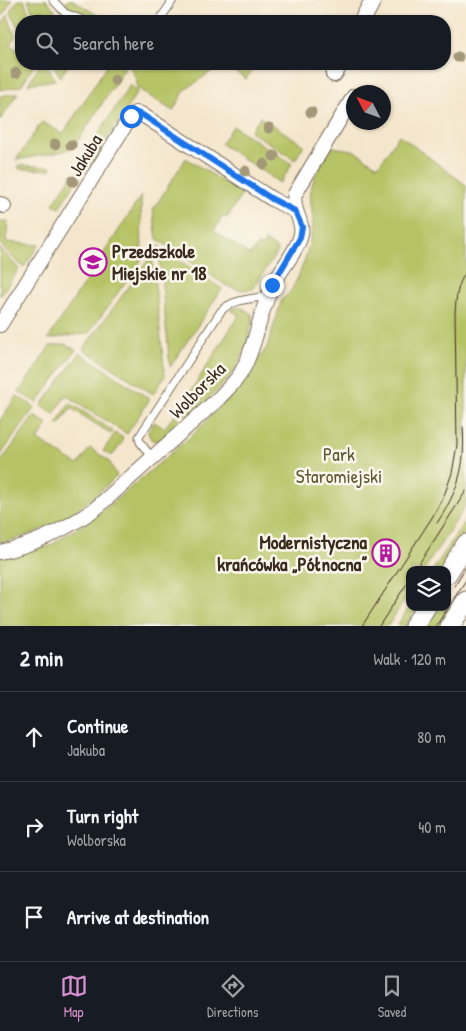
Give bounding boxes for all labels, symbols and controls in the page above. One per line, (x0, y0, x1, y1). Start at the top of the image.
search box (15, 15, 451, 70)
icon: search (33, 29, 61, 57)
text: Search here (73, 30, 154, 56)
north arrow (346, 85, 391, 130)
route start (120, 105, 143, 128)
street label: Jakuba (62, 128, 108, 181)
place label: Przedszkole Miejskie nr 18 (112, 238, 206, 286)
school or university icon: Przedszkole Miejskie nr 18 (78, 247, 108, 277)
route end (261, 274, 284, 297)
street label: Wolborska (163, 356, 231, 424)
park label: Park Staromiejski (296, 441, 382, 489)
place label: Modernistyczna krańcówka „Północna” (217, 529, 368, 577)
building icon: Modernistyczna krańcówka „Północna” (371, 538, 401, 568)
map controls (406, 566, 451, 611)
button: layers (406, 566, 451, 611)
text: 2 min (20, 644, 63, 673)
text: Walk · 120 m (373, 648, 446, 670)
text: Continue (67, 713, 128, 739)
icon: ahead (20, 723, 48, 751)
text: 80 m (417, 726, 446, 748)
text: Jakuba (67, 739, 105, 761)
text: Turn right (67, 803, 138, 829)
icon: right (20, 813, 48, 841)
text: 40 m (418, 816, 446, 838)
text: Wolborska (67, 829, 126, 851)
icon: arrive (20, 903, 48, 931)
text: Arrive at destination (67, 904, 209, 930)
tab: Map (60, 972, 88, 1021)
tab: Directions (207, 972, 258, 1021)
tab: Saved (378, 972, 406, 1021)

